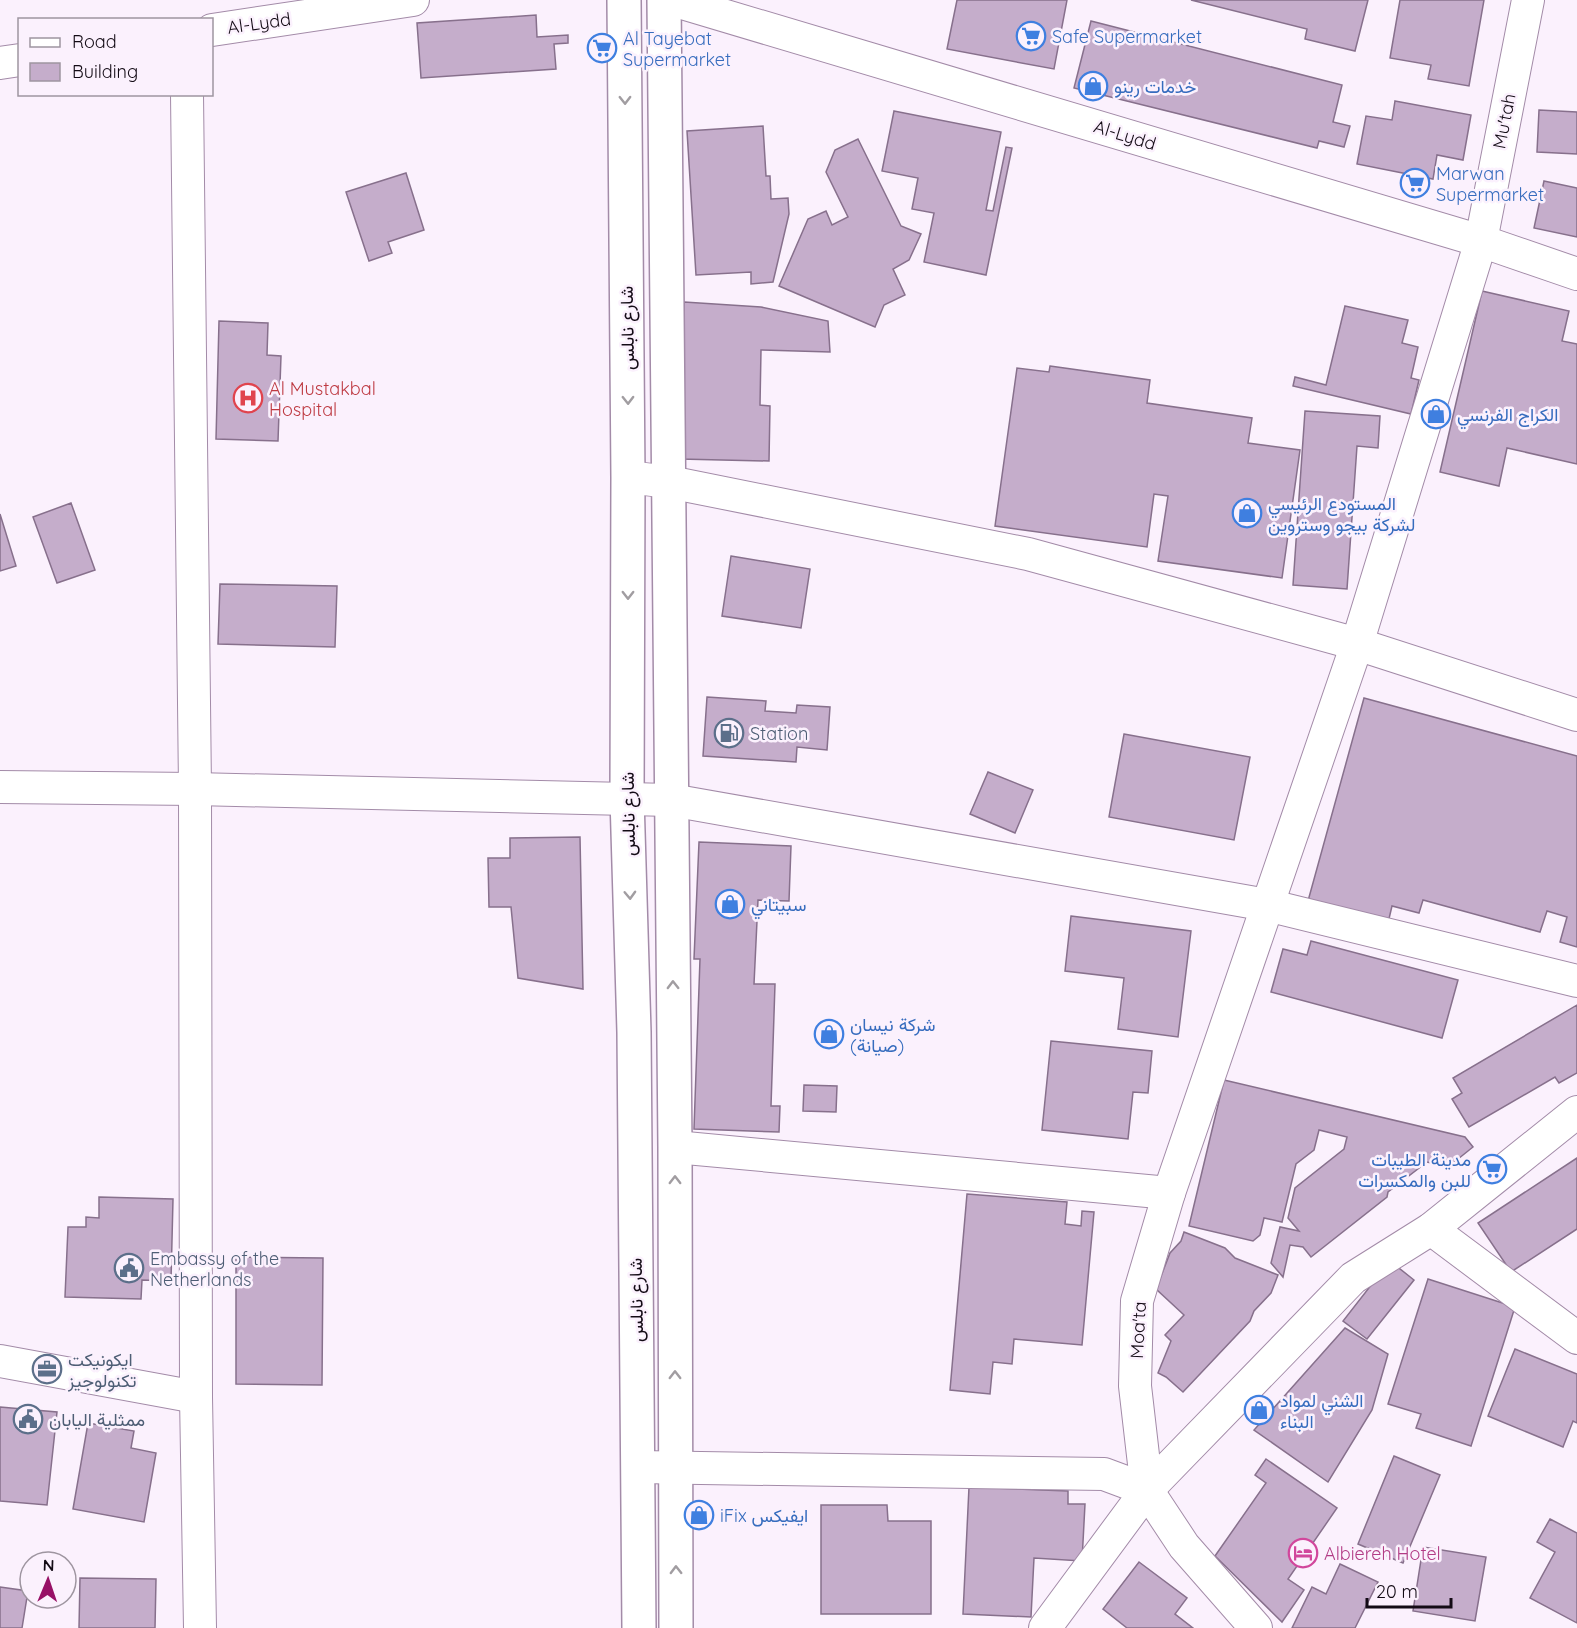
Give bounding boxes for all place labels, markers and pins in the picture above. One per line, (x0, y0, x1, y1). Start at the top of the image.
supermarket icon: Safe Supermarket (1015, 20, 1047, 52)
place label: Safe Supermarket (1052, 25, 1202, 48)
place label: Al Tayebat Supermarket (623, 27, 731, 71)
supermarket icon: Al Tayebat Supermarket (586, 32, 618, 64)
shop icon: خدمات رينو (1077, 70, 1109, 102)
place label: خدمات رينو (1114, 75, 1196, 98)
place label: Marwan Supermarket (1436, 162, 1544, 206)
supermarket icon: Marwan Supermarket (1399, 167, 1431, 199)
place label: Al Mustakbal Hospital (269, 377, 376, 421)
hospital icon: Al Mustakbal Hospital (232, 382, 264, 414)
shop icon: الكراج الفرنسي (1420, 398, 1452, 430)
place label: الكراج الفرنسي (1457, 403, 1558, 430)
place label: المستودع الرئيسي لشركة بيجو وستروين (1268, 492, 1415, 536)
shop icon: المستودع الرئيسي لشركة بيجو وستروين (1231, 497, 1263, 529)
fuel station icon: Station (713, 717, 745, 749)
place label: Station (750, 722, 808, 745)
shop icon: سبيتاني (714, 888, 746, 920)
place label: سبيتاني (751, 893, 806, 920)
place label: شركة نيسان (صيانة) (850, 1013, 935, 1057)
shop icon: شركة نيسان (صيانة) (813, 1018, 845, 1050)
place label: مدينة الطيبات للبن والمكسرات (1358, 1148, 1471, 1192)
supermarket icon: مدينة الطيبات للبن والمكسرات (1476, 1153, 1508, 1185)
place label: Embassy of the Netherlands (150, 1247, 279, 1291)
public building icon: Embassy of the Netherlands (113, 1252, 145, 1284)
place label: ايكونيكت تكنولوجيز (67, 1348, 137, 1392)
office icon: ايكونيكت تكنولوجيز (31, 1353, 63, 1385)
place label: الشني لمواد البناء (1280, 1389, 1364, 1433)
shop icon: الشني لمواد البناء (1243, 1394, 1275, 1426)
public building icon: ممثلية اليابان (12, 1403, 44, 1435)
place label: ممثلية اليابان (49, 1408, 145, 1431)
shop icon: iFix ايفيكس (683, 1499, 715, 1531)
place label: iFix ايفيكس (720, 1504, 808, 1527)
hotel icon: Albiereh Hotel (1287, 1537, 1319, 1569)
place label: Albiereh Hotel (1324, 1542, 1441, 1565)

